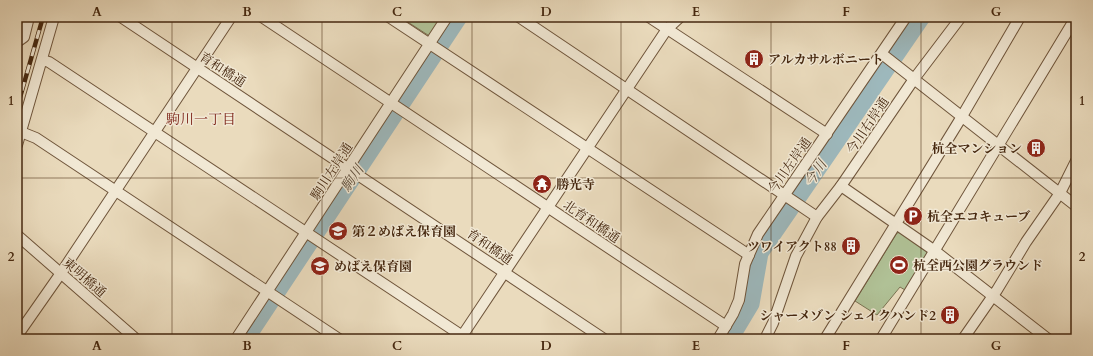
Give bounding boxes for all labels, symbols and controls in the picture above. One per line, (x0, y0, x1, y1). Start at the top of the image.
text: A (92, 3, 102, 21)
text: B (242, 3, 252, 21)
text: C (392, 3, 402, 21)
text: D (540, 3, 552, 21)
text: E (692, 3, 700, 21)
text: F (842, 3, 850, 21)
text: G (991, 3, 1002, 21)
street label: 育和橋通 (196, 48, 249, 92)
building icon: アルカサルボニート (743, 48, 765, 70)
place label: アルカサルボニート (768, 51, 884, 69)
text: 1 (8, 92, 14, 110)
text: 1 (1079, 92, 1085, 110)
street label: 今川右岸通 (842, 94, 893, 158)
district label: 駒川一丁目 (166, 110, 236, 129)
street label: 今川左岸通 (764, 134, 816, 197)
building icon: 杭全マンション (1025, 137, 1047, 159)
street label: 駒川左岸通 (307, 139, 355, 203)
place label: 杭全マンション (932, 140, 1022, 158)
water label: 今川 (800, 155, 832, 190)
water label: 駒川 (337, 162, 367, 194)
temple icon: 勝光寺 (531, 173, 553, 195)
place label: 勝光寺 (556, 176, 595, 194)
street label: 北育和橋通 (559, 196, 623, 247)
parking icon: 杭全エコキューブ (902, 205, 924, 227)
place label: 杭全エコキューブ (927, 208, 1030, 226)
school or university icon: 第２めばえ保育園 (327, 220, 349, 242)
place label: 第２めばえ保育園 (352, 223, 456, 241)
street label: 育和橋通 (463, 225, 516, 269)
building icon: ツワイアクト88 (840, 235, 862, 257)
place label: ツワイアクト88 (747, 238, 837, 256)
text: 2 (8, 248, 15, 266)
text: 2 (1079, 248, 1086, 266)
street label: 東明橋通 (59, 254, 110, 302)
sports icon: 杭全西公園グラウンド (888, 254, 910, 276)
school or university icon: めばえ保育園 (309, 255, 331, 277)
place label: 杭全西公園グラウンド (913, 257, 1043, 275)
place label: めばえ保育園 (334, 258, 412, 276)
building icon: シャーメゾン シェイクハンド2 (939, 304, 961, 326)
place label: シャーメゾン シェイクハンド2 (759, 307, 936, 325)
text: A (92, 337, 102, 355)
text: B (242, 337, 252, 355)
text: C (392, 337, 402, 355)
text: D (540, 337, 552, 355)
text: E (692, 337, 700, 355)
text: F (842, 337, 850, 355)
text: G (991, 337, 1002, 355)

